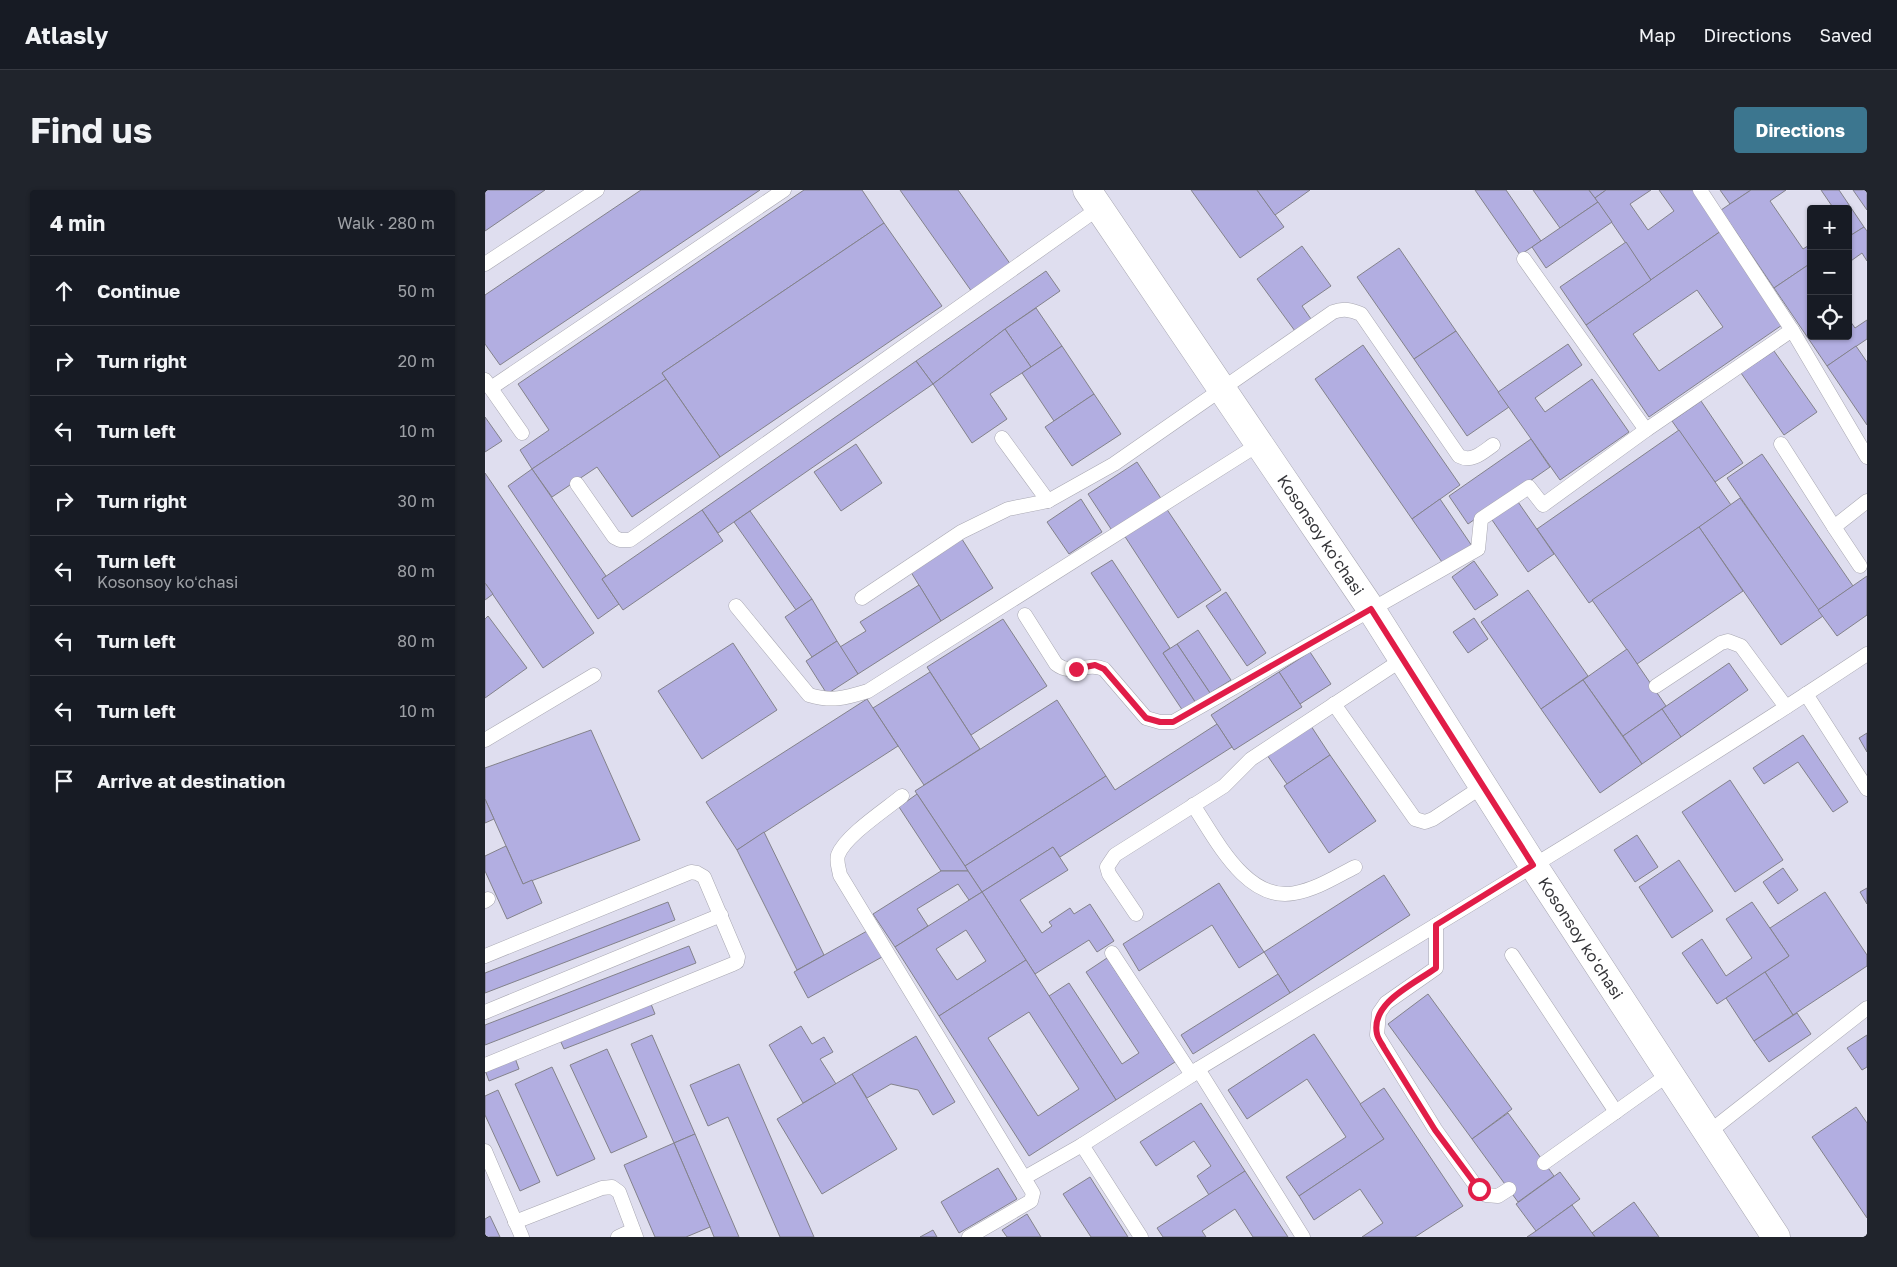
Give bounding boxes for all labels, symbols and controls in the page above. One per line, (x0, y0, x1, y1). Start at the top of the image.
text: Atlasly (25, 20, 108, 49)
text: Map (1639, 24, 1675, 46)
text: Directions (1703, 24, 1791, 46)
text: Saved (1819, 24, 1872, 46)
button: Directions (1734, 107, 1867, 153)
text: Find us (30, 109, 152, 151)
map controls (1807, 205, 1852, 340)
button: + (1807, 205, 1852, 250)
text: 4 min (50, 210, 105, 236)
text: Walk · 280 m (337, 213, 435, 233)
button: − (1807, 250, 1852, 295)
icon: ahead (50, 277, 78, 305)
text: Continue (97, 279, 180, 302)
text: 50 m (398, 281, 435, 301)
button: locate (1807, 295, 1852, 340)
icon: right (50, 347, 78, 375)
text: Turn right (97, 349, 187, 372)
text: 20 m (398, 351, 435, 371)
icon: left (50, 417, 78, 445)
text: Turn left (97, 419, 176, 442)
text: 10 m (399, 421, 435, 441)
street label: Kosonsoy koʻchasi (1273, 471, 1369, 599)
icon: right (50, 487, 78, 515)
text: Turn right (97, 489, 187, 512)
text: 30 m (398, 491, 435, 511)
text: Turn left (97, 549, 176, 572)
icon: left (50, 557, 78, 585)
text: 80 m (397, 561, 435, 581)
text: Kosonsoy koʻchasi (97, 572, 238, 592)
icon: left (50, 627, 78, 655)
text: Turn left (97, 629, 176, 652)
text: 80 m (397, 631, 435, 651)
route end (1065, 658, 1088, 681)
icon: left (50, 697, 78, 725)
text: Turn left (97, 699, 176, 722)
text: 10 m (399, 701, 435, 721)
icon: arrive (50, 767, 78, 795)
text: Arrive at destination (97, 769, 285, 792)
street label: Kosonsoy koʻchasi (1534, 873, 1628, 1003)
route start (1468, 1178, 1491, 1201)

